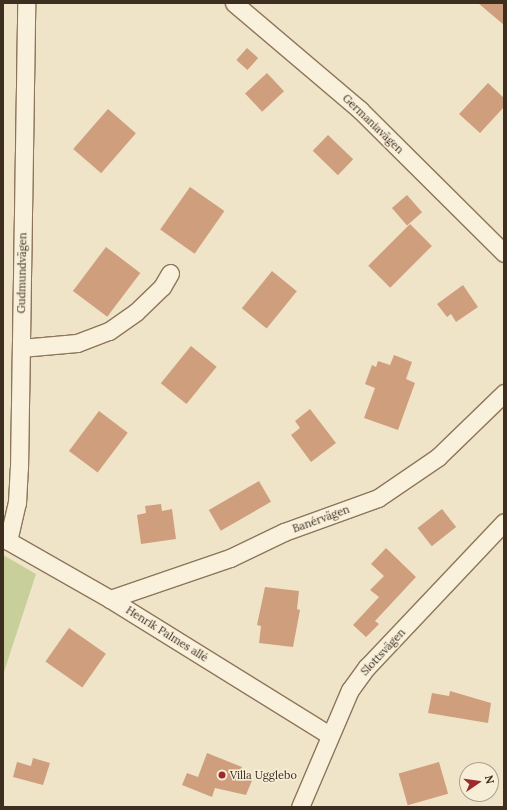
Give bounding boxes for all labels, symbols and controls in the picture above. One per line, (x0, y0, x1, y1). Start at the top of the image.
street label: Germaniavägen (340, 92, 406, 156)
street label: Gudmundvägen (15, 232, 29, 314)
street label: Banérvägen (291, 503, 351, 535)
street label: Henrik Palmes allé (124, 603, 210, 665)
street label: Slottsvägen (358, 626, 408, 678)
north arrow (459, 762, 499, 802)
place label: Villa Ugglebo (230, 768, 297, 782)
marker: Villa Ugglebo (217, 770, 227, 780)
text: N (482, 774, 497, 785)

